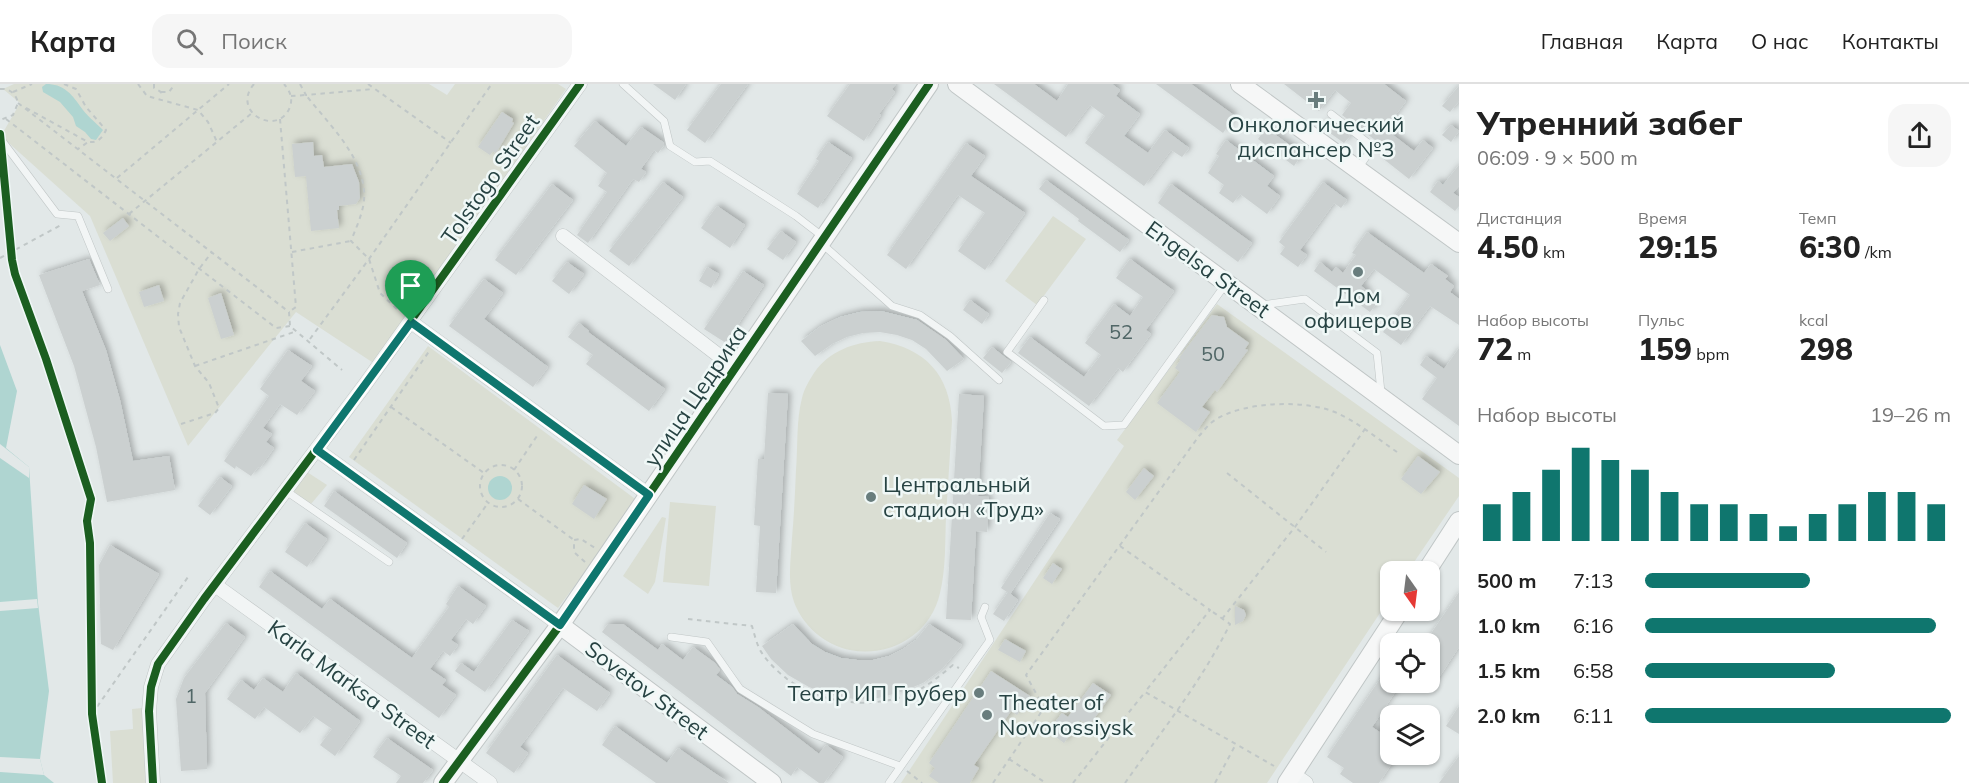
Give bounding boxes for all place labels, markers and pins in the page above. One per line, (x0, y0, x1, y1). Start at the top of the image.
marker: Онкологический диспансер №3 (1307, 91, 1325, 109)
place label: Онкологический диспансер №3 (1228, 110, 1404, 163)
pin (385, 260, 436, 322)
marker: Дом офицеров (1351, 265, 1365, 279)
place label: Дом офицеров (1304, 281, 1412, 334)
place label: Центральный стадион «Труд» (883, 470, 1044, 523)
marker: Центральный стадион «Труд» (864, 490, 878, 504)
place label: Театр ИП Грубер (788, 679, 967, 707)
marker: Театр ИП Грубер (972, 686, 986, 700)
place label: Theater of Novorossiysk (999, 688, 1134, 741)
marker: Theater of Novorossiysk (980, 708, 994, 722)

